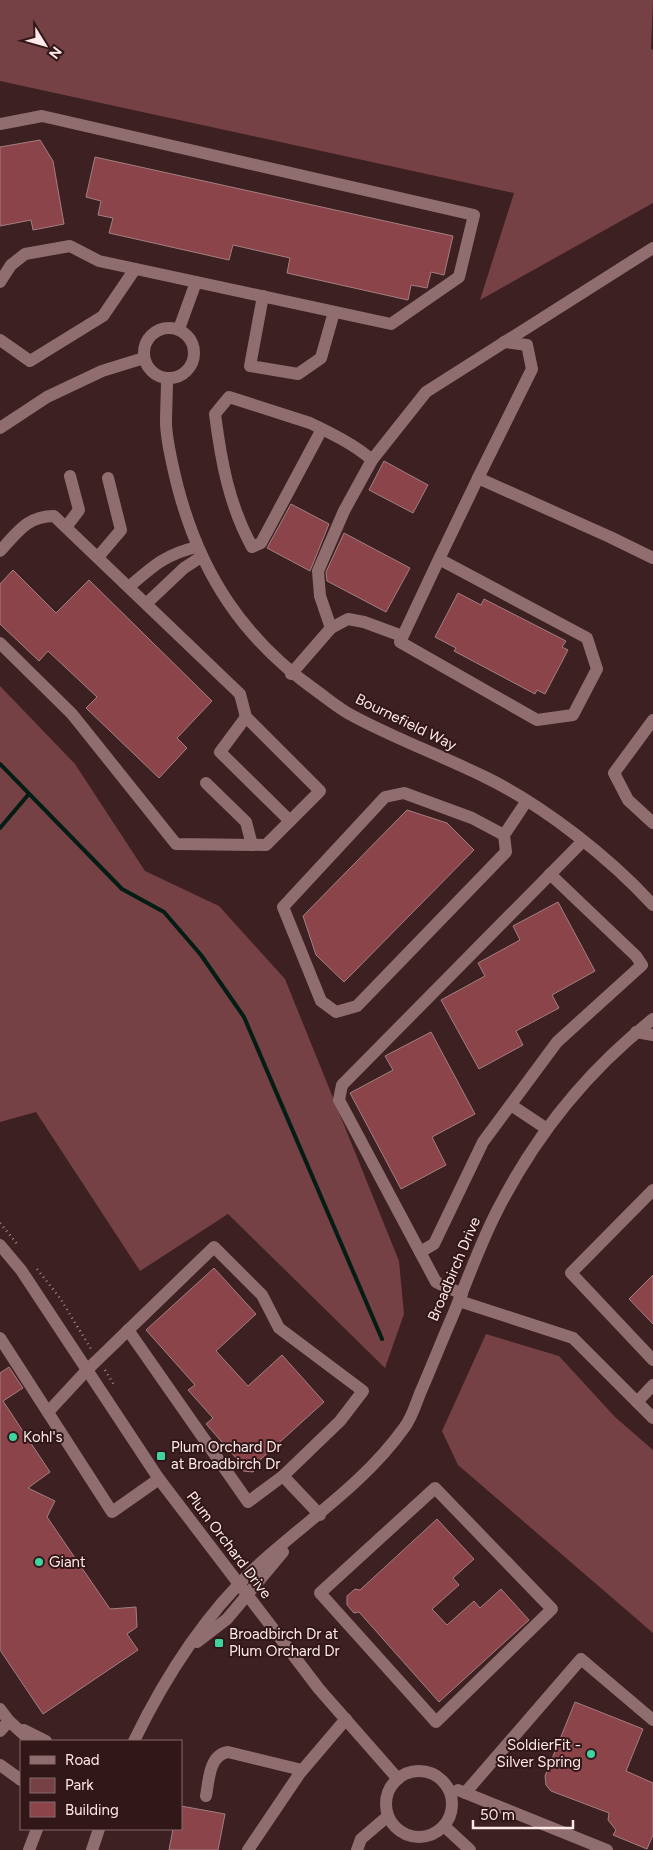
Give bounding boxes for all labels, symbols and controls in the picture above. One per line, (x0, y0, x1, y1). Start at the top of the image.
north arrow (20, 20, 70, 70)
text: N (45, 43, 65, 62)
street label: Bournefield Way (353, 690, 460, 754)
street label: Broadbirch Drive (424, 1214, 484, 1324)
place label: Kohl's (23, 1428, 62, 1446)
marker: Kohl's (7, 1431, 19, 1443)
place label: Plum Orchard Dr at Broadbirch Dr (171, 1438, 282, 1473)
marker: Plum Orchard Dr at Broadbirch Dr (155, 1450, 167, 1462)
street label: Plum Orchard Drive (183, 1488, 275, 1602)
place label: Giant (49, 1553, 86, 1571)
marker: Giant (33, 1556, 45, 1568)
place label: Broadbirch Dr at Plum Orchard Dr (229, 1625, 340, 1660)
marker: Broadbirch Dr at Plum Orchard Dr (213, 1637, 225, 1649)
place label: SoldierFit - Silver Spring (497, 1736, 581, 1771)
legend (20, 1740, 182, 1830)
marker: SoldierFit - Silver Spring (585, 1748, 597, 1760)
text: Road (65, 1751, 100, 1769)
text: Park (65, 1776, 94, 1794)
scale bar (473, 1798, 573, 1830)
text: Building (65, 1801, 119, 1819)
text: 50 m (480, 1806, 515, 1824)

